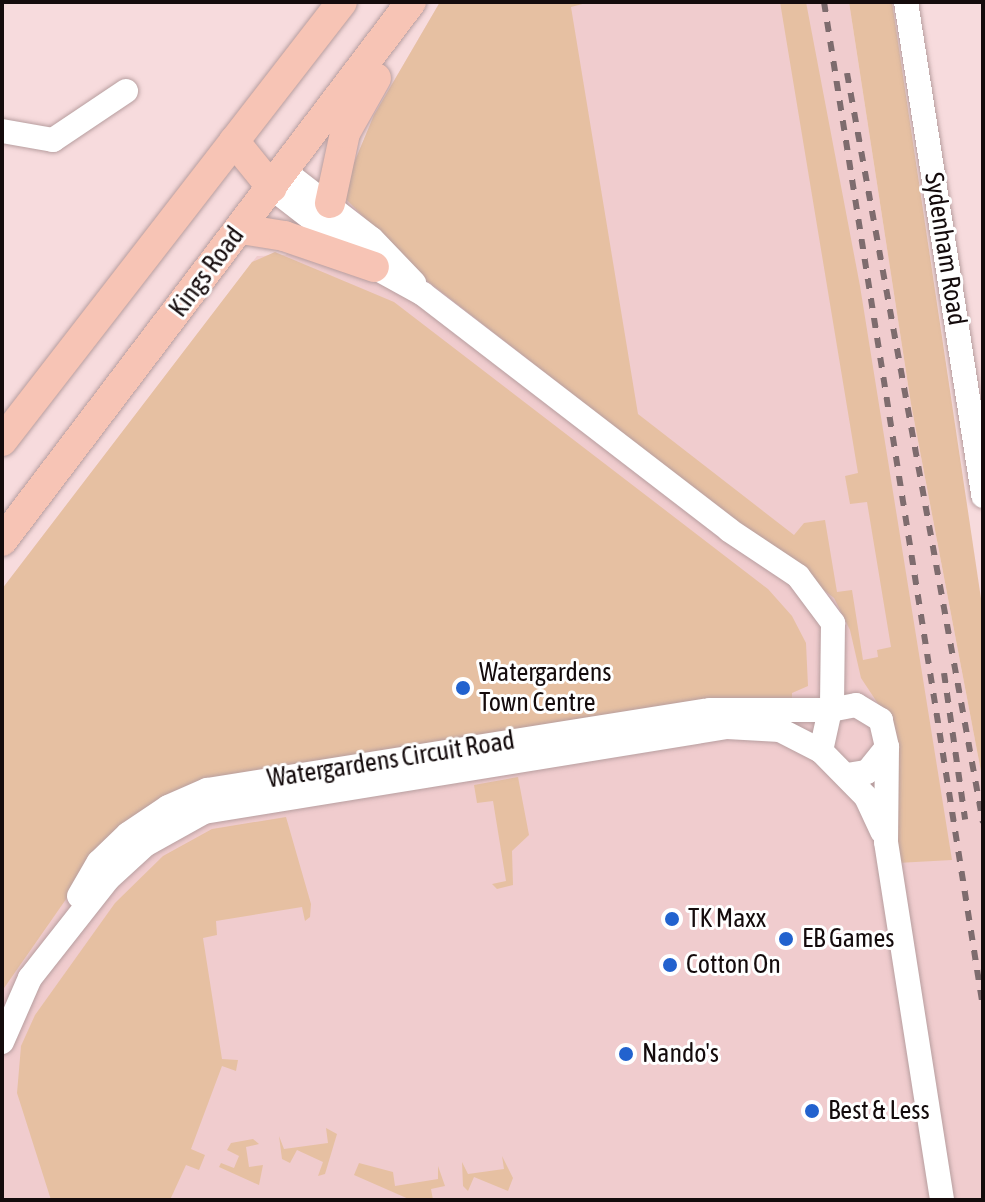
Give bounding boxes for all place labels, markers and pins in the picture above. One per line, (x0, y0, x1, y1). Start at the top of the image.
place label: Watergardens Town Centre (479, 657, 611, 718)
marker: Watergardens Town Centre (454, 679, 472, 697)
place label: TK Maxx (688, 903, 766, 935)
marker: TK Maxx (663, 910, 681, 928)
place label: EB Games (802, 923, 895, 955)
marker: EB Games (777, 930, 795, 948)
place label: Cotton On (686, 949, 781, 981)
marker: Cotton On (661, 956, 679, 974)
place label: Nando's (642, 1038, 719, 1070)
marker: Nando's (617, 1045, 635, 1063)
place label: Best & Less (828, 1095, 930, 1127)
marker: Best & Less (803, 1102, 821, 1120)

